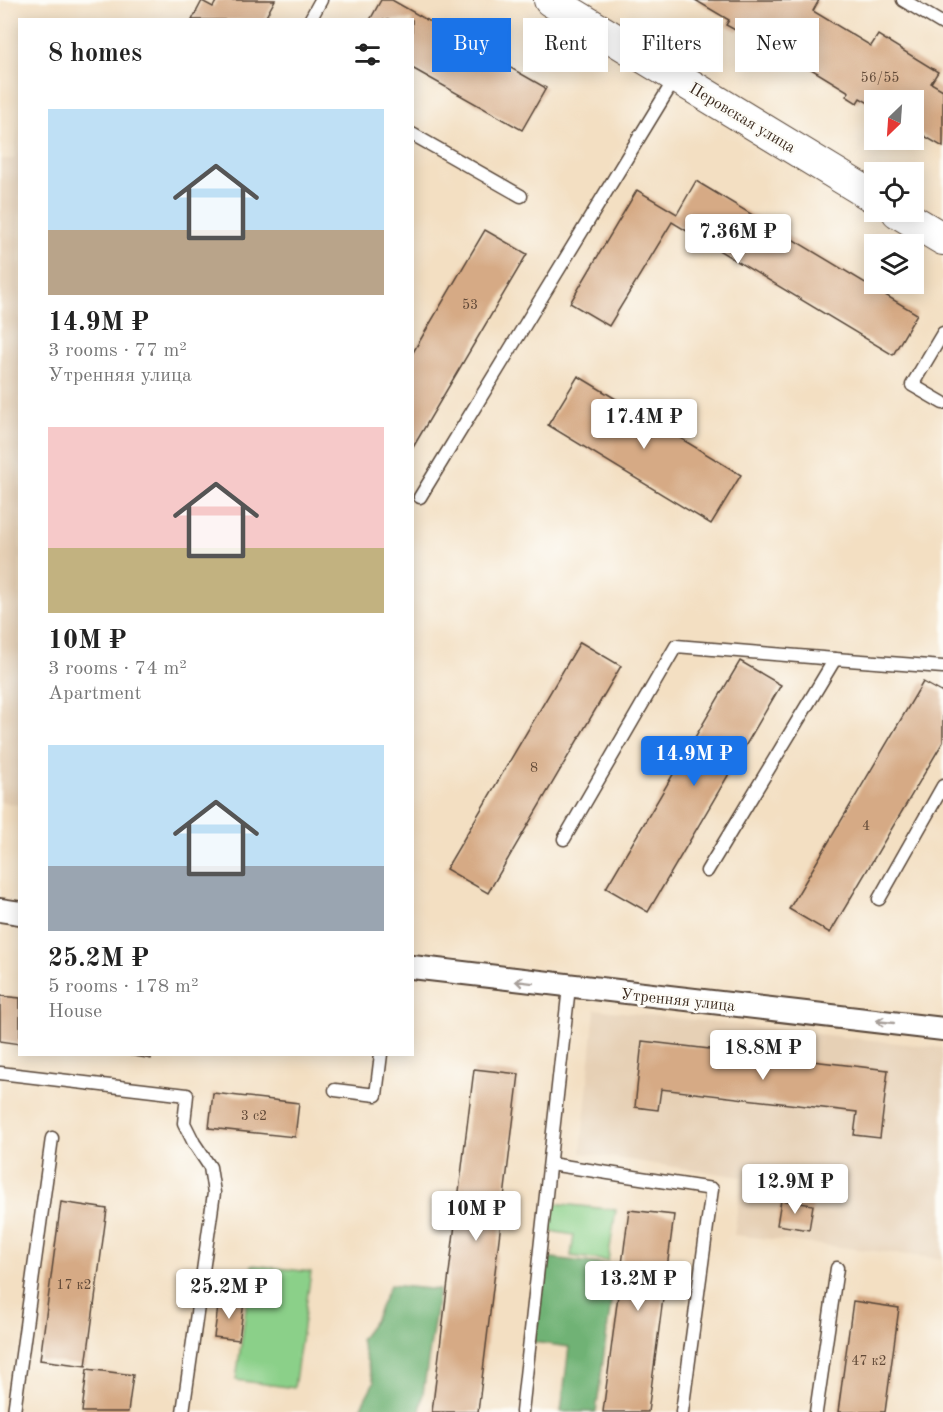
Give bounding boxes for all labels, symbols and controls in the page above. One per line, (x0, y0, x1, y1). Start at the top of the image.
chip: Buy (432, 18, 511, 72)
chip: Rent (523, 18, 608, 72)
chip: Filters (620, 18, 723, 72)
chip: New (735, 18, 819, 72)
icon: filters (351, 38, 384, 71)
text: 8 homes (48, 41, 142, 67)
house number: 56/55 (861, 71, 899, 85)
street label: Перовская улица (686, 81, 798, 157)
north arrow (864, 90, 924, 150)
map controls (864, 90, 924, 294)
icon: home (162, 148, 270, 256)
button: locate (864, 162, 924, 222)
pin: 7.36M ₽ (683, 214, 793, 265)
text: 7.36M ₽ (699, 223, 777, 243)
button: layers (864, 234, 924, 294)
house number: 53 (462, 298, 478, 312)
text: 14.9M ₽ (48, 310, 149, 336)
text: 3 rooms · 77 m² (48, 341, 187, 361)
text: Утренняя улица (48, 366, 192, 386)
pin: 17.4M ₽ (589, 399, 699, 450)
text: 17.4M ₽ (605, 408, 683, 428)
icon: home (162, 466, 270, 574)
text: 10M ₽ (48, 628, 127, 654)
text: 3 rooms · 74 m² (48, 659, 187, 679)
text: Apartment (48, 684, 142, 704)
pin: 14.9M ₽ (639, 736, 749, 787)
text: 14.9M ₽ (655, 745, 733, 765)
house number: 8 (530, 761, 538, 775)
icon: home (162, 784, 270, 892)
house number: 4 (862, 819, 870, 833)
text: 25.2M ₽ (48, 946, 149, 972)
one-way arrow (515, 976, 535, 987)
text: 5 rooms · 178 m² (48, 977, 198, 997)
street label: Утренняя улица (620, 987, 736, 1015)
text: House (48, 1002, 102, 1022)
one-way arrow (875, 1017, 895, 1028)
pin: 18.8M ₽ (708, 1030, 818, 1081)
text: 18.8M ₽ (724, 1039, 802, 1059)
house number: 3 с2 (241, 1109, 267, 1123)
pin: 12.9M ₽ (740, 1164, 850, 1215)
text: 12.9M ₽ (756, 1173, 834, 1193)
pin: 10M ₽ (434, 1191, 518, 1242)
text: 10M ₽ (446, 1200, 506, 1220)
pin: 13.2M ₽ (583, 1261, 693, 1312)
pin: 25.2M ₽ (174, 1269, 284, 1320)
text: 13.2M ₽ (599, 1270, 677, 1290)
house number: 17 к2 (56, 1278, 92, 1292)
text: 25.2M ₽ (190, 1278, 268, 1298)
house number: 47 к2 (851, 1354, 887, 1368)

